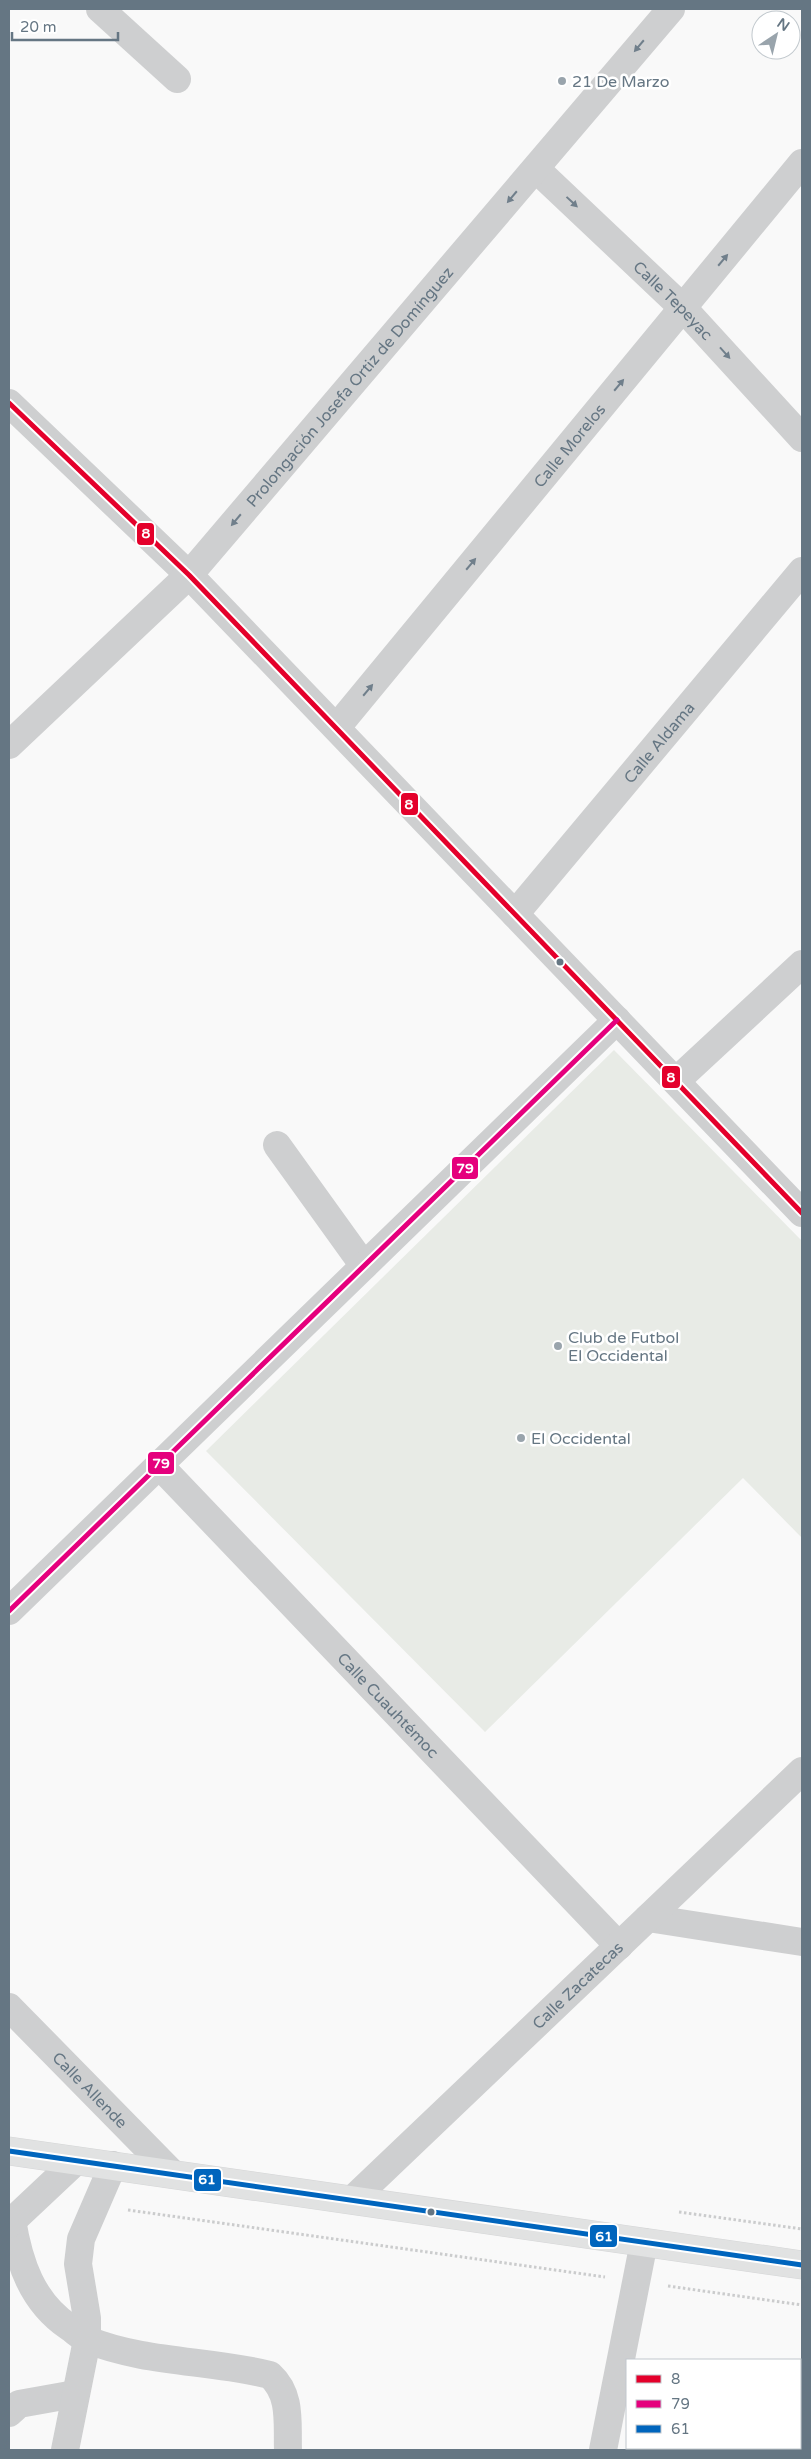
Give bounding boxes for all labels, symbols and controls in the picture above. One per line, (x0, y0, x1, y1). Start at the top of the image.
scale bar (12, 10, 119, 42)
north arrow (751, 10, 801, 60)
text: N (774, 15, 793, 35)
text: 20 m (20, 18, 57, 36)
one-way arrow (634, 39, 645, 52)
place label: 21 De Marzo (572, 72, 669, 92)
marker: 21 De Marzo (556, 75, 568, 87)
one-way arrow (507, 191, 518, 203)
one-way arrow (565, 196, 577, 208)
one-way arrow (717, 253, 728, 266)
street label: Calle Tepeyac (629, 257, 717, 345)
street label: Prolongación Josefa Ortiz de Domínguez (242, 263, 458, 512)
one-way arrow (719, 347, 731, 359)
one-way arrow (614, 379, 625, 392)
street label: Calle Morelos (530, 400, 610, 492)
one-way arrow (230, 514, 242, 526)
line badge: 8 (136, 522, 155, 546)
text: 8 (142, 525, 151, 542)
one-way arrow (466, 558, 477, 571)
one-way arrow (362, 683, 373, 696)
street label: Calle Aldama (620, 698, 699, 788)
line badge: 8 (400, 792, 419, 816)
text: 8 (405, 796, 414, 813)
unlabelled marker (555, 957, 565, 967)
line badge: 8 (661, 1065, 681, 1089)
text: 8 (667, 1069, 676, 1086)
line badge: 79 (451, 1156, 479, 1180)
text: 79 (456, 1160, 474, 1177)
place label: Club de Futbol El Occidental (568, 1328, 679, 1366)
marker: Club de Futbol El Occidental (552, 1340, 564, 1352)
place label: El Occidental (531, 1429, 631, 1449)
marker: El Occidental (515, 1432, 527, 1444)
line badge: 79 (147, 1451, 175, 1475)
text: 79 (152, 1455, 170, 1472)
street label: Calle Cuauhtémoc (333, 1649, 443, 1763)
street label: Calle Zacatecas (528, 1938, 628, 2034)
street label: Calle Allende (48, 2048, 131, 2133)
line badge: 61 (193, 2168, 222, 2192)
text: 61 (198, 2171, 216, 2188)
unlabelled marker (426, 2207, 436, 2217)
line badge: 61 (589, 2224, 618, 2248)
text: 61 (595, 2228, 613, 2245)
legend (626, 2359, 801, 2449)
text: 8 (671, 2370, 680, 2388)
text: 79 (671, 2395, 690, 2413)
text: 61 (671, 2420, 690, 2438)

